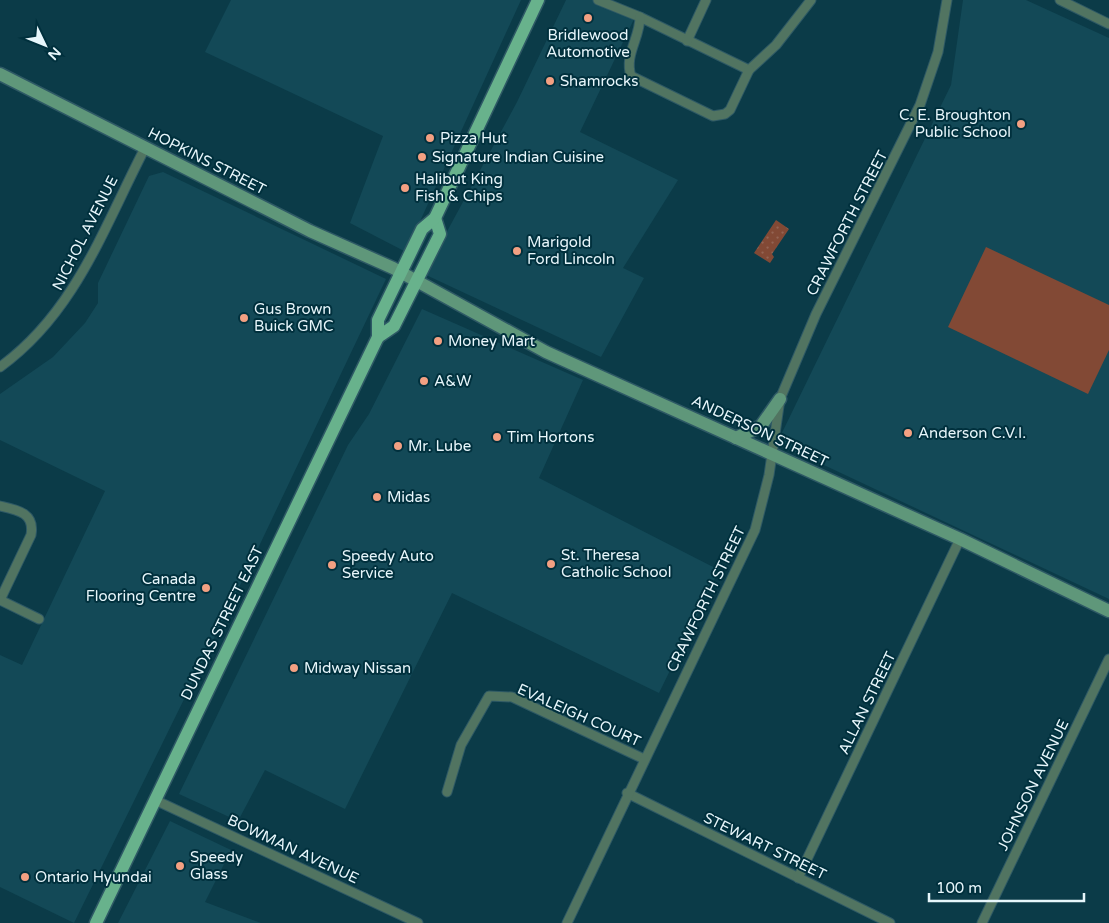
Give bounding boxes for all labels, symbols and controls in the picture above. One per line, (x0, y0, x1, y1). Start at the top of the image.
marker: Bridlewood Automotive (582, 12, 594, 24)
north arrow (20, 20, 70, 70)
place label: Bridlewood Automotive (546, 26, 630, 61)
text: N (44, 44, 64, 63)
place label: Shamrocks (560, 72, 638, 90)
marker: Shamrocks (544, 75, 556, 87)
place label: C. E. Broughton Public School (899, 106, 1011, 141)
marker: C. E. Broughton Public School (1015, 118, 1027, 130)
street label: HOPKINS STREET (145, 123, 269, 199)
place label: Pizza Hut (440, 129, 507, 147)
marker: Pizza Hut (424, 132, 436, 144)
place label: Signature Indian Cuisine (432, 148, 604, 166)
street label: CRAWFORTH STREET (803, 148, 891, 298)
marker: Signature Indian Cuisine (416, 151, 428, 163)
place label: Halibut King Fish & Chips (415, 170, 503, 205)
street label: NICHOL AVENUE (48, 173, 122, 293)
marker: Halibut King Fish & Chips (399, 182, 411, 194)
place label: Marigold Ford Lincoln (527, 233, 615, 268)
marker: Marigold Ford Lincoln (511, 245, 523, 257)
place label: Gus Brown Buick GMC (254, 300, 334, 335)
marker: Gus Brown Buick GMC (238, 312, 250, 324)
place label: Money Mart (448, 332, 536, 350)
marker: Money Mart (432, 335, 444, 347)
place label: A&W (434, 372, 471, 390)
marker: A&W (418, 375, 430, 387)
street label: ANDERSON STREET (689, 391, 831, 471)
place label: Anderson C.V.I. (918, 424, 1026, 442)
marker: Anderson C.V.I. (902, 427, 914, 439)
place label: Tim Hortons (507, 428, 594, 446)
marker: Tim Hortons (491, 431, 503, 443)
place label: Mr. Lube (408, 437, 471, 455)
marker: Mr. Lube (392, 440, 404, 452)
place label: Midas (387, 488, 430, 506)
marker: Midas (371, 491, 383, 503)
street label: CRAWFORTH STREET (663, 523, 749, 675)
street label: DUNDAS STREET EAST (177, 543, 267, 703)
place label: St. Theresa Catholic School (561, 546, 671, 581)
place label: Speedy Auto Service (342, 547, 434, 582)
marker: St. Theresa Catholic School (545, 558, 557, 570)
marker: Speedy Auto Service (326, 559, 338, 571)
place label: Canada Flooring Centre (86, 570, 196, 605)
marker: Canada Flooring Centre (200, 582, 212, 594)
street label: ALLAN STREET (834, 649, 900, 757)
place label: Midway Nissan (304, 659, 411, 677)
marker: Midway Nissan (288, 662, 300, 674)
street label: EVALEIGH COURT (515, 680, 643, 750)
street label: JOHNSON AVENUE (993, 717, 1073, 853)
street label: STEWART STREET (701, 808, 829, 884)
street label: BOWMAN AVENUE (224, 811, 362, 887)
place label: Speedy Glass (190, 848, 243, 883)
marker: Speedy Glass (174, 860, 186, 872)
place label: Ontario Hyundai (35, 868, 152, 886)
scale bar (929, 870, 1084, 902)
marker: Ontario Hyundai (19, 871, 31, 883)
text: 100 m (936, 879, 982, 897)

